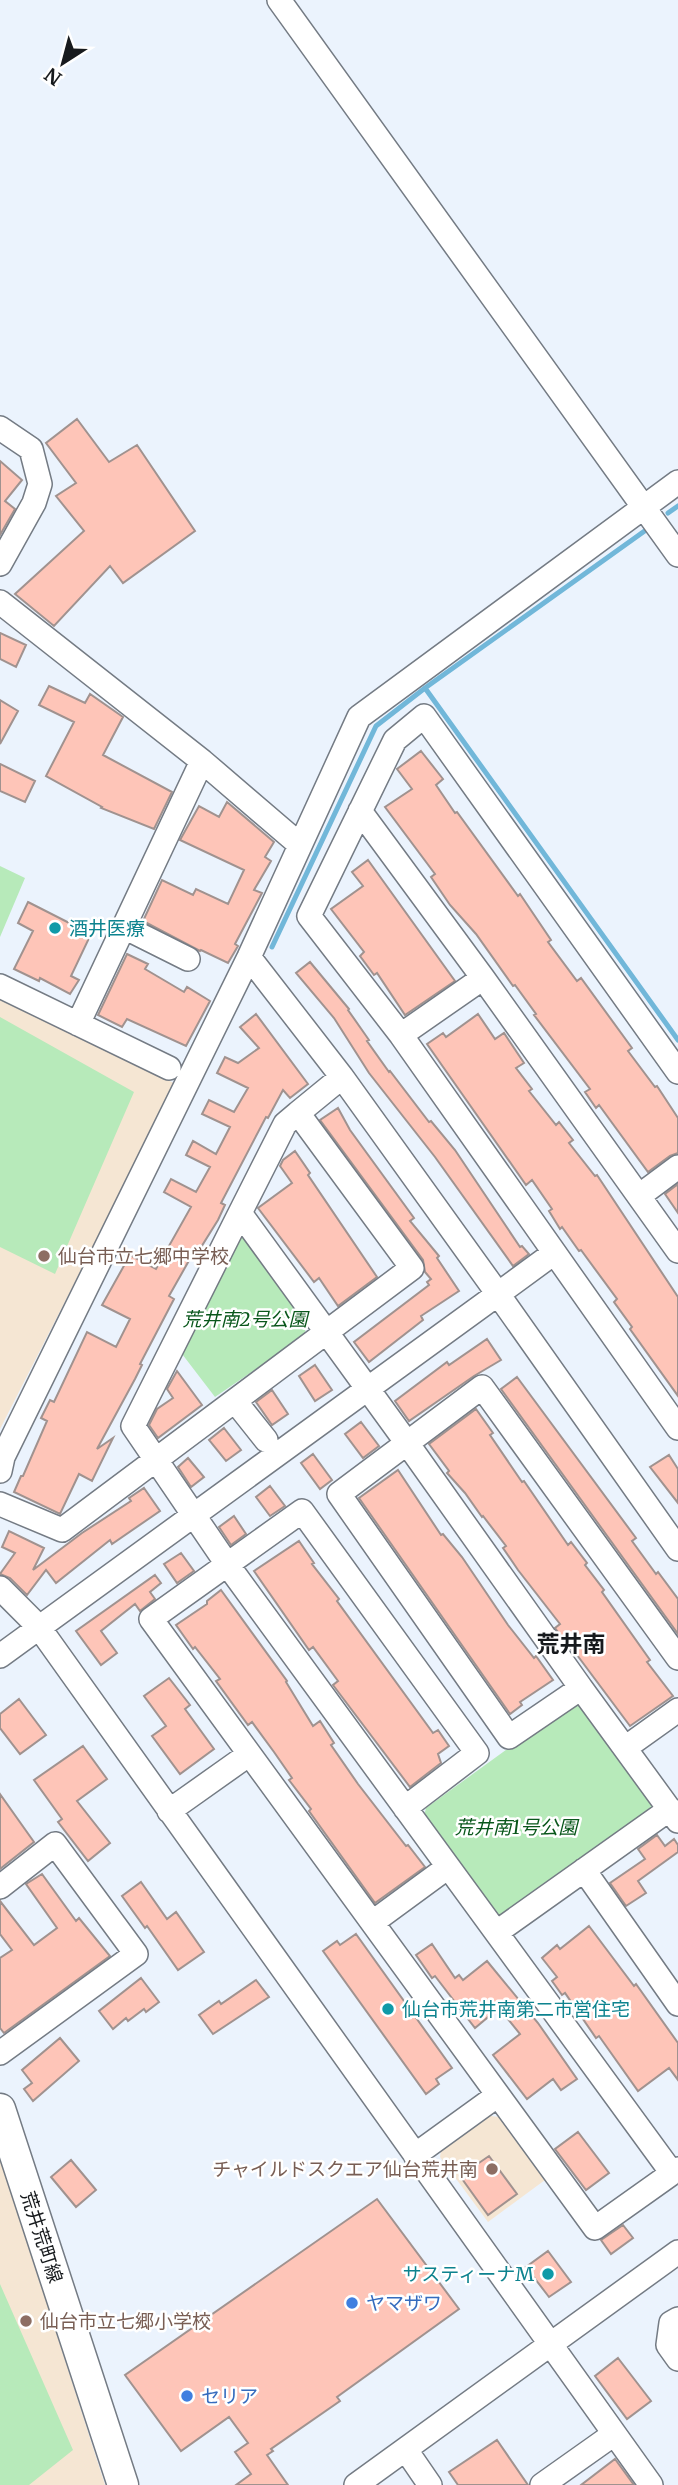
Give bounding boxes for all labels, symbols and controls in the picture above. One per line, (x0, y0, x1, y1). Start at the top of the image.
north arrow (28, 28, 98, 98)
text: N (40, 63, 66, 91)
place label: 酒井医療 (69, 916, 145, 940)
marker: 酒井医療 (47, 920, 63, 936)
place label: 仙台市立七郷中学校 (58, 1244, 229, 1268)
marker: 仙台市立七郷中学校 (36, 1248, 52, 1264)
park label: 荒井南2号公園 (183, 1307, 310, 1331)
district label: 荒井南 (537, 1629, 606, 1658)
park label: 荒井南1号公園 (455, 1815, 580, 1839)
place label: 仙台市荒井南第二市営住宅 (402, 1997, 630, 2021)
marker: 仙台市荒井南第二市営住宅 (380, 2001, 396, 2017)
place label: チャイルドスクエア仙台荒井南 (212, 2157, 478, 2181)
marker: チャイルドスクエア仙台荒井南 (484, 2161, 500, 2177)
street label: 荒井荒町線 (16, 2188, 68, 2286)
place label: サスティーナM (403, 2262, 534, 2286)
marker: サスティーナM (540, 2266, 556, 2282)
place label: ヤマザワ (366, 2291, 442, 2315)
marker: ヤマザワ (344, 2295, 360, 2311)
place label: 仙台市立七郷小学校 (40, 2309, 211, 2333)
marker: 仙台市立七郷小学校 (18, 2313, 34, 2329)
place label: セリア (201, 2384, 258, 2408)
marker: セリア (179, 2388, 195, 2404)

